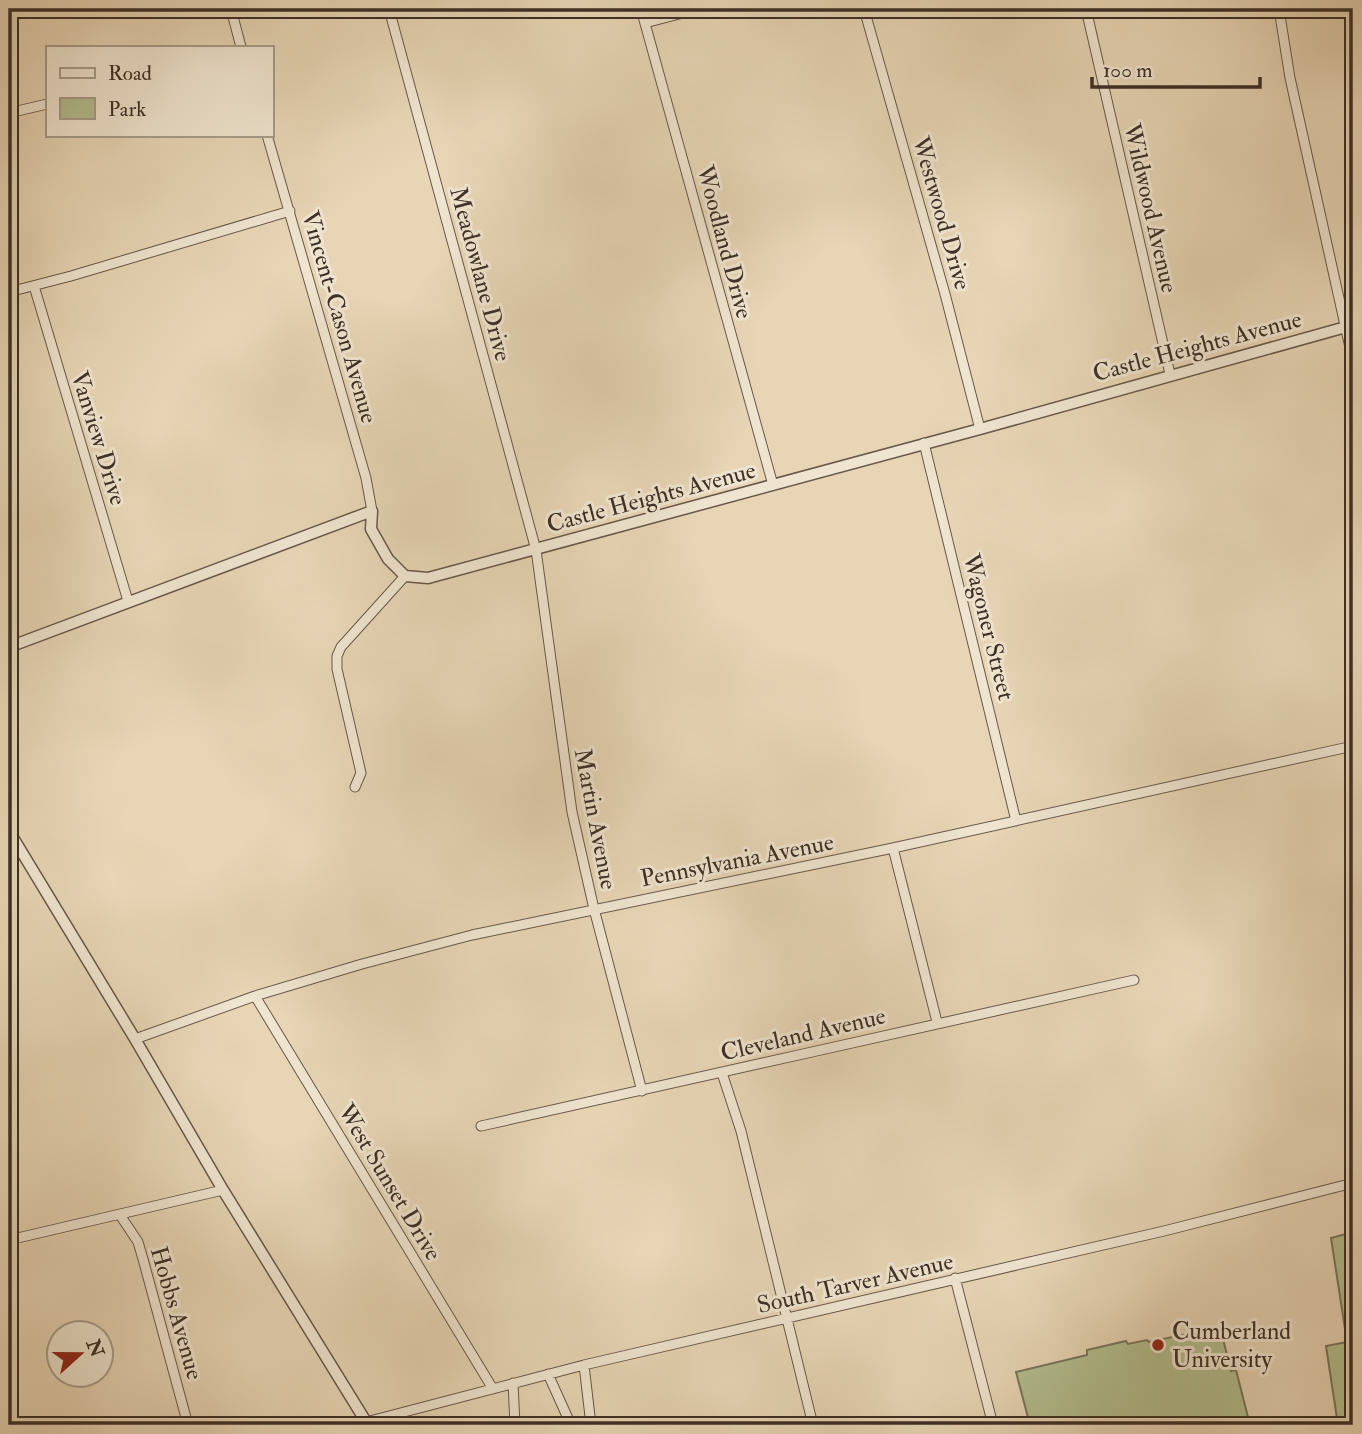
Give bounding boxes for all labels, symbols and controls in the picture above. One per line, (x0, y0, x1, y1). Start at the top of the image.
legend (46, 46, 273, 136)
scale bar (1092, 46, 1260, 90)
text: 100 m (1103, 57, 1153, 84)
text: Road (108, 60, 153, 87)
text: Park (108, 96, 146, 123)
street label: Wildwood Avenue (1116, 120, 1185, 296)
street label: Westwood Drive (905, 132, 978, 293)
street label: Woodland Drive (689, 161, 760, 322)
street label: Meadowlane Drive (442, 184, 519, 365)
street label: Vincent-Cason Avenue (294, 207, 385, 427)
street label: Castle Heights Avenue (1089, 304, 1305, 389)
street label: Vanview Drive (63, 367, 134, 509)
street label: Castle Heights Avenue (543, 455, 759, 540)
street label: Wagoner Street (955, 550, 1022, 704)
street label: Martin Avenue (567, 746, 624, 892)
street label: Pennsylvania Avenue (638, 827, 836, 894)
street label: Cleveland Avenue (718, 1000, 889, 1069)
street label: West Sunset Drive (330, 1097, 449, 1266)
street label: Hobbs Avenue (143, 1243, 210, 1383)
street label: South Tarver Avenue (754, 1246, 956, 1321)
place label: Cumberland University (1172, 1316, 1291, 1375)
north arrow (46, 1318, 116, 1388)
text: N (80, 1335, 110, 1361)
marker: Cumberland University (1150, 1337, 1166, 1353)

